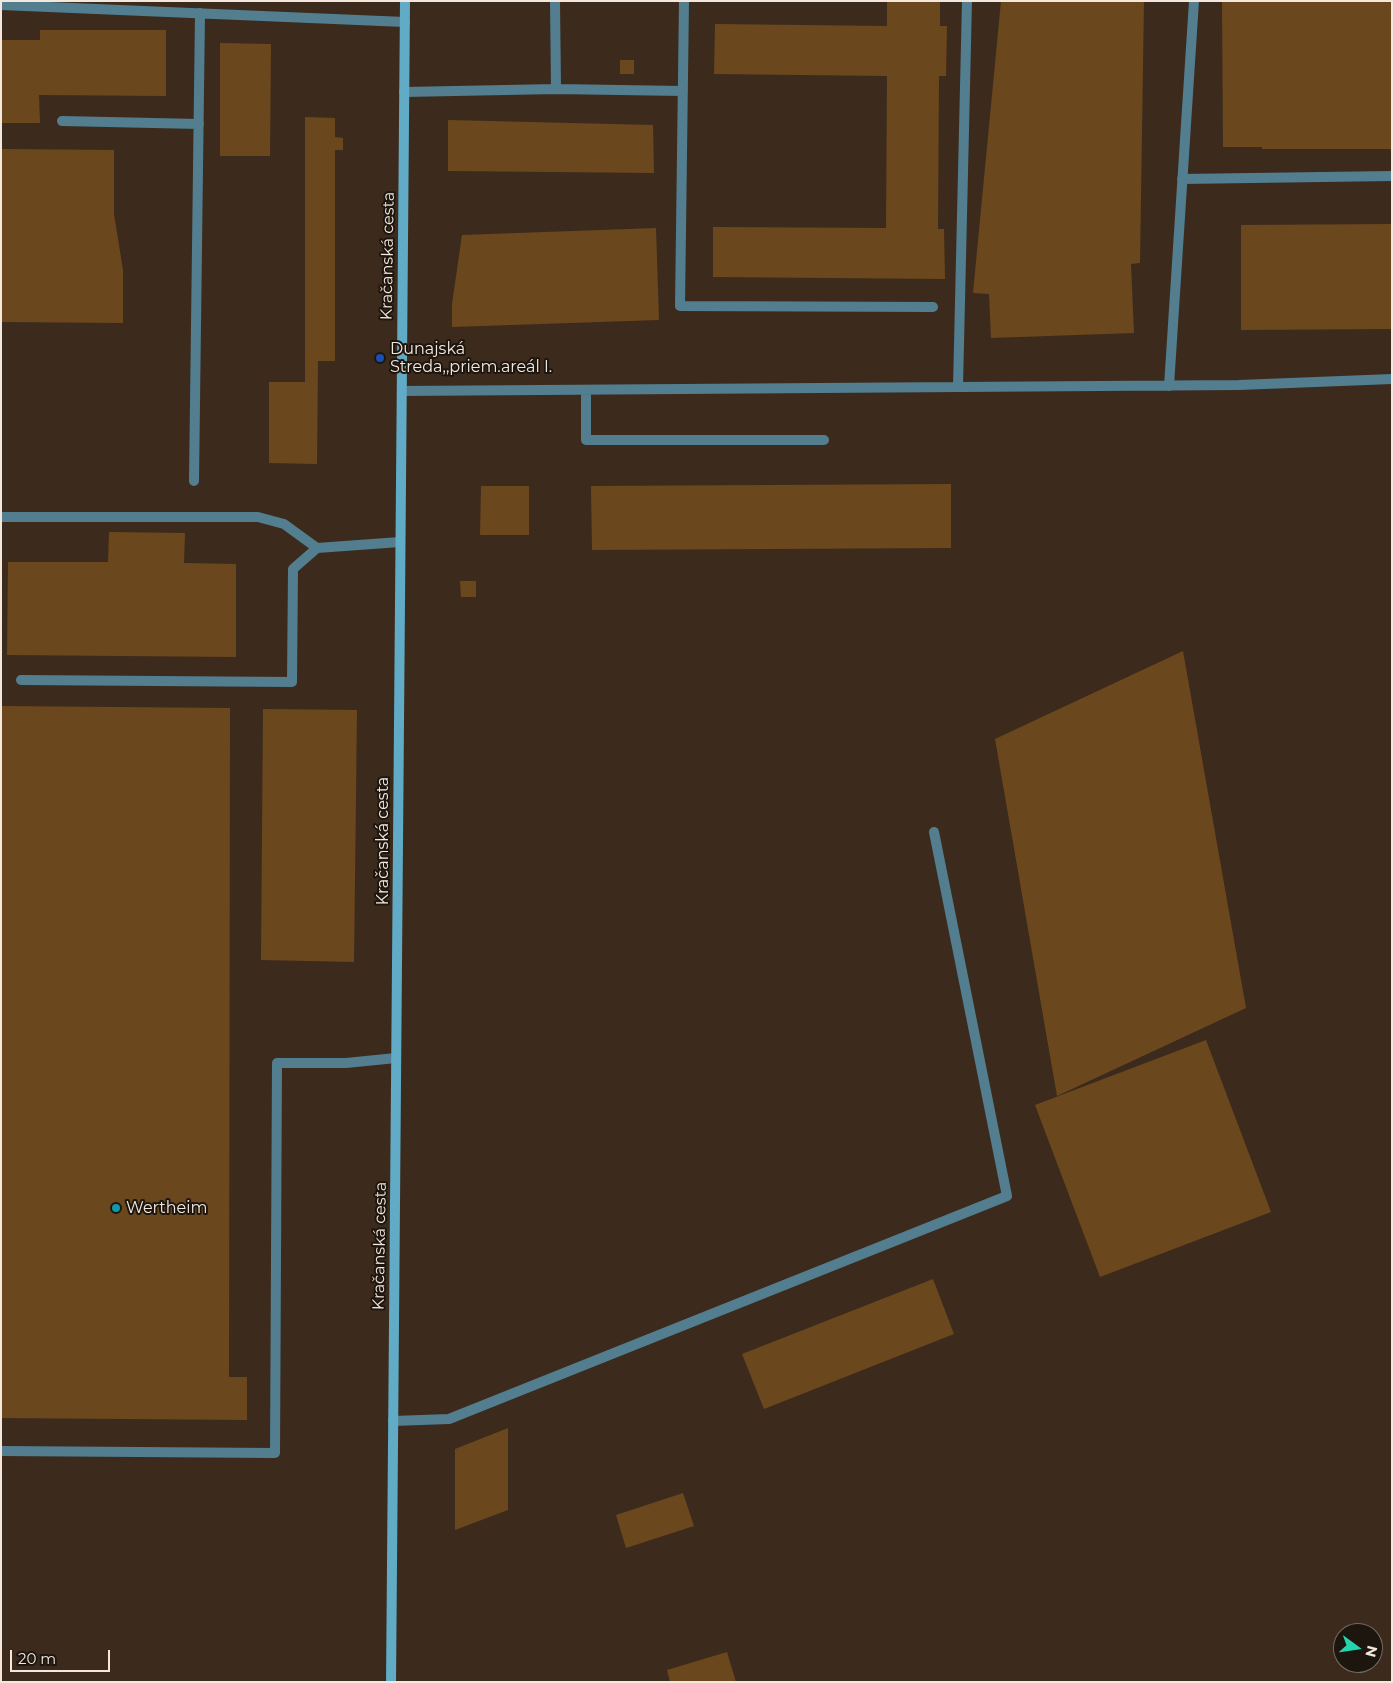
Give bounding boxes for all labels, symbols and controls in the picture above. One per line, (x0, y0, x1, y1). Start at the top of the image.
street label: Kračanská cesta (377, 192, 399, 320)
place label: Dunajská Streda,,priem.areál I. (390, 339, 552, 377)
marker: Dunajská Streda,,priem.areál I. (374, 352, 386, 364)
street label: Kračanská cesta (373, 777, 393, 905)
street label: Kračanská cesta (369, 1182, 391, 1310)
place label: Wertheim (126, 1198, 207, 1218)
marker: Wertheim (110, 1202, 122, 1214)
north arrow (1333, 1623, 1383, 1673)
scale bar (12, 1640, 112, 1672)
text: N (1361, 1644, 1382, 1659)
text: 20 m (18, 1649, 56, 1668)

